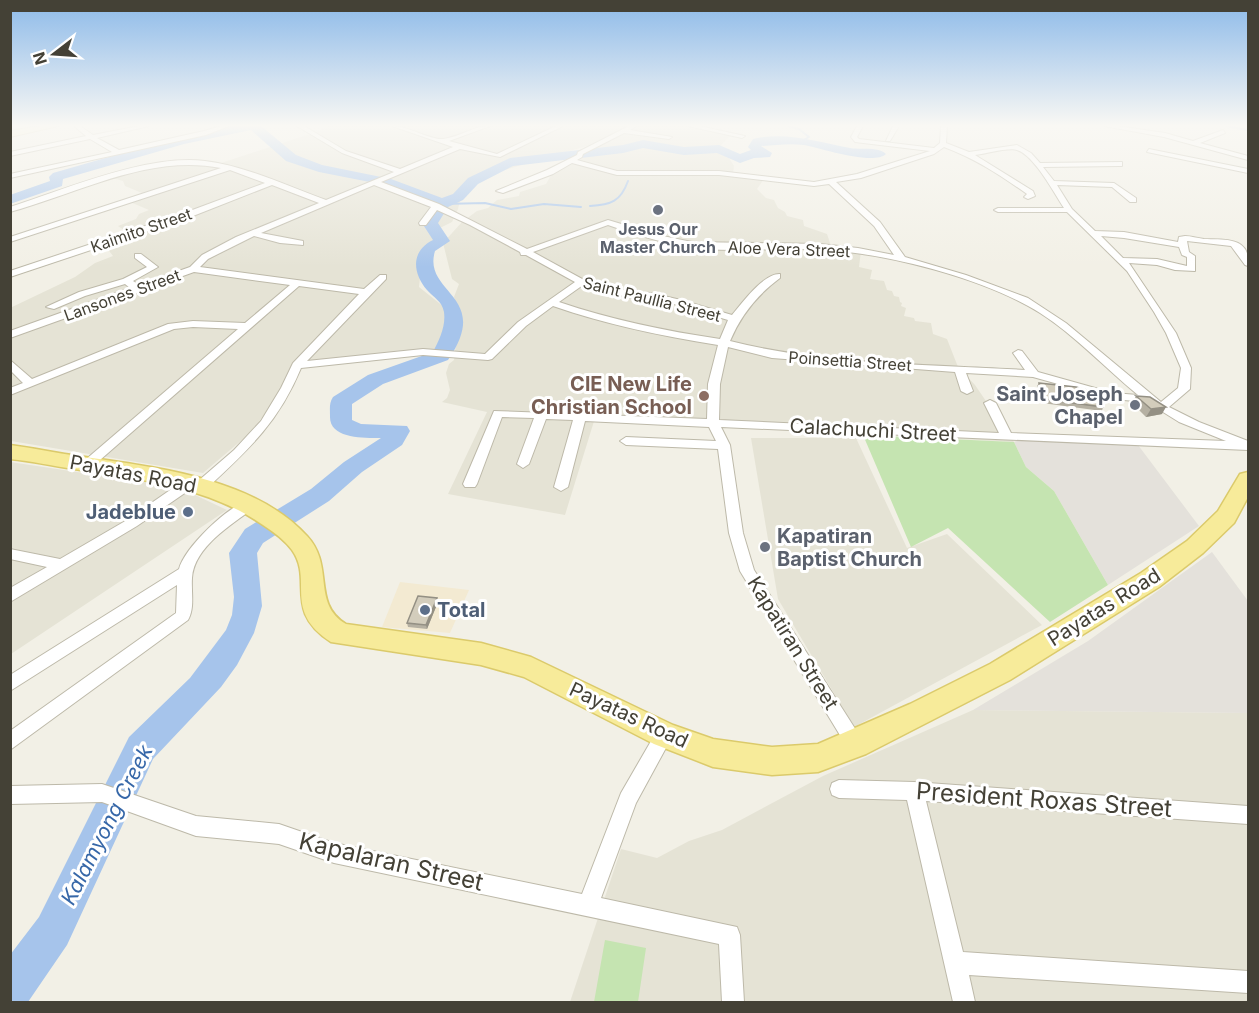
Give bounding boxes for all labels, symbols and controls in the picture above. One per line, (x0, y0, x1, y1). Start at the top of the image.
north arrow (24, 24, 84, 84)
text: N (28, 50, 51, 67)
street label: Kaimito Street (88, 203, 194, 257)
marker: Jesus Our Master Church (651, 203, 665, 217)
place label: Jesus Our Master Church (600, 219, 716, 257)
street label: Aloe Vera Street (727, 237, 851, 261)
street label: Lansones Street (61, 265, 183, 325)
street label: Saint Paullia Street (581, 272, 723, 326)
street label: Poinsettia Street (788, 347, 912, 375)
place label: ClE New Life Christian School (531, 372, 692, 419)
place label: Saint Joseph Chapel (996, 382, 1123, 429)
marker: ClE New Life Christian School (697, 389, 711, 403)
marker: Saint Joseph Chapel (1128, 398, 1142, 412)
street label: Calachuchi Street (789, 414, 958, 446)
street label: Payatas Road (68, 450, 198, 498)
place label: Jadeblue (86, 500, 176, 524)
marker: Jadeblue (181, 505, 195, 519)
place label: Kapatiran Baptist Church (777, 524, 922, 571)
marker: Kapatiran Baptist Church (758, 540, 772, 554)
street label: Payatas Road (1043, 563, 1165, 651)
street label: Kapatiran Street (742, 572, 844, 714)
place label: Total (437, 598, 486, 622)
marker: Total (418, 603, 432, 617)
street label: Payatas Road (566, 677, 692, 753)
water label: Kalamyong Creek (55, 740, 158, 909)
street label: President Roxas Street (915, 776, 1173, 823)
street label: Kapalaran Street (296, 826, 486, 897)

